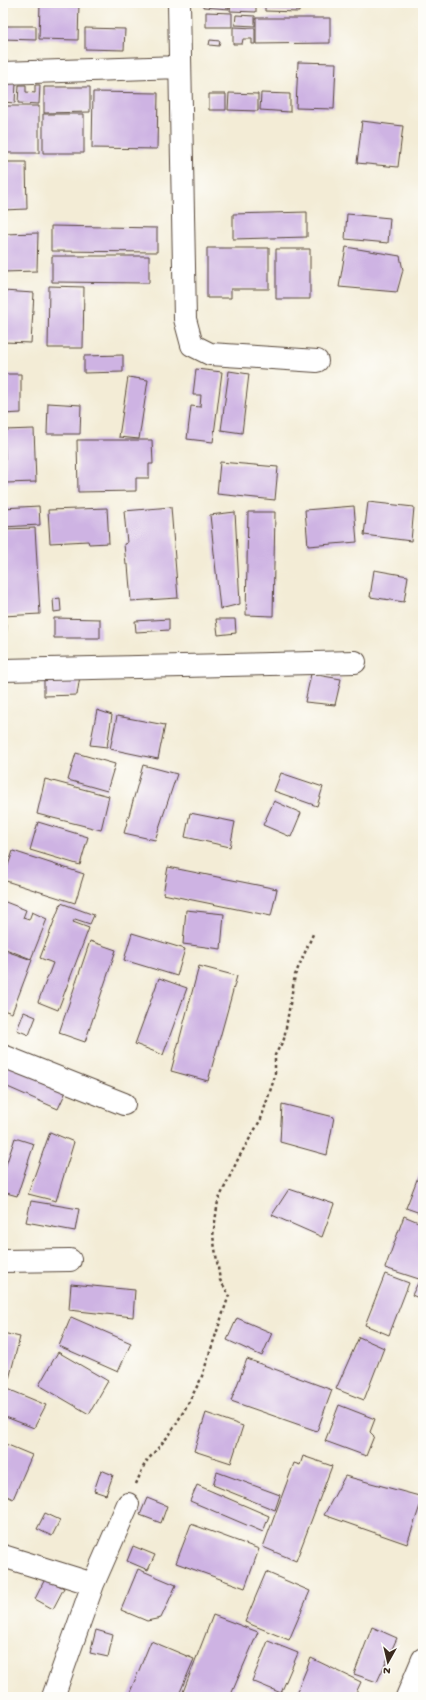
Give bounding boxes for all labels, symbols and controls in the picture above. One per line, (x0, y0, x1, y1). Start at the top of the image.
north arrow (368, 1642, 408, 1682)
text: N (382, 1663, 391, 1676)

